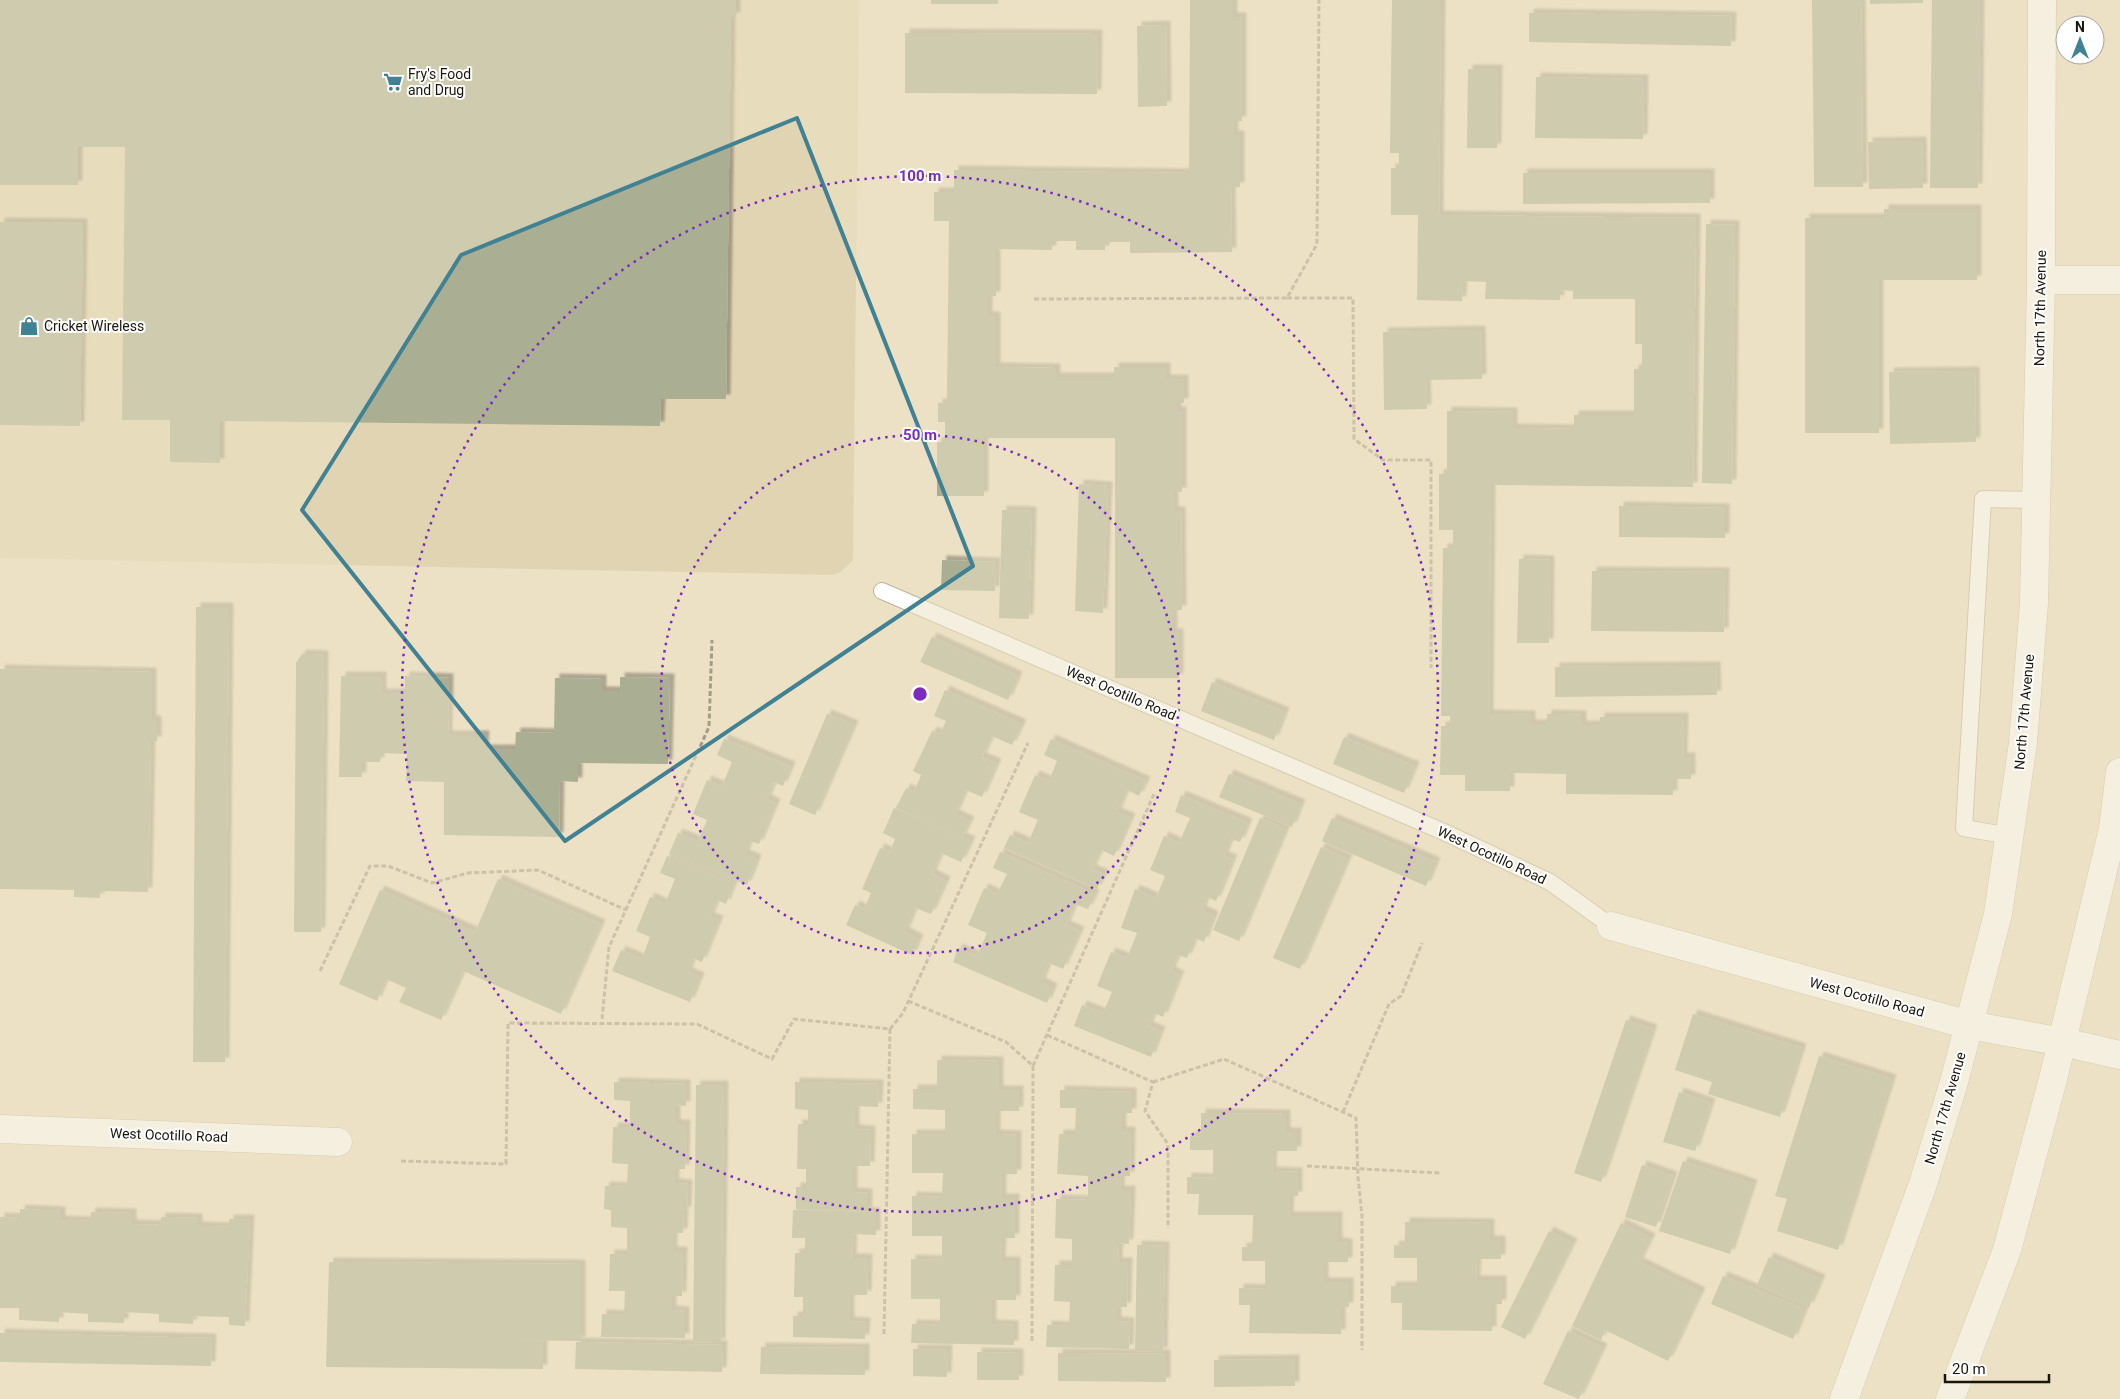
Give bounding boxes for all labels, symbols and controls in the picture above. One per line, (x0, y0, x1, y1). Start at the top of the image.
north arrow (2055, 15, 2105, 65)
text: N (2075, 19, 2085, 35)
place label: Fry's Food and Drug (408, 66, 471, 98)
supermarket icon: Fry's Food and Drug (382, 71, 404, 93)
text: 100 m (899, 167, 941, 185)
street label: North 17th Avenue (2031, 250, 2049, 366)
shop icon: Cricket Wireless (18, 315, 40, 337)
place label: Cricket Wireless (44, 318, 144, 334)
text: 50 m (903, 426, 937, 444)
street label: North 17th Avenue (2011, 653, 2037, 771)
street label: West Ocotillo Road (1063, 663, 1179, 723)
centre of rings (911, 685, 929, 703)
street label: West Ocotillo Road (1435, 823, 1549, 887)
street label: West Ocotillo Road (1808, 974, 1926, 1020)
street label: North 17th Avenue (1921, 1050, 1969, 1166)
street label: West Ocotillo Road (110, 1125, 228, 1145)
scale bar (1945, 1352, 2049, 1384)
text: 20 m (1952, 1360, 1986, 1378)

